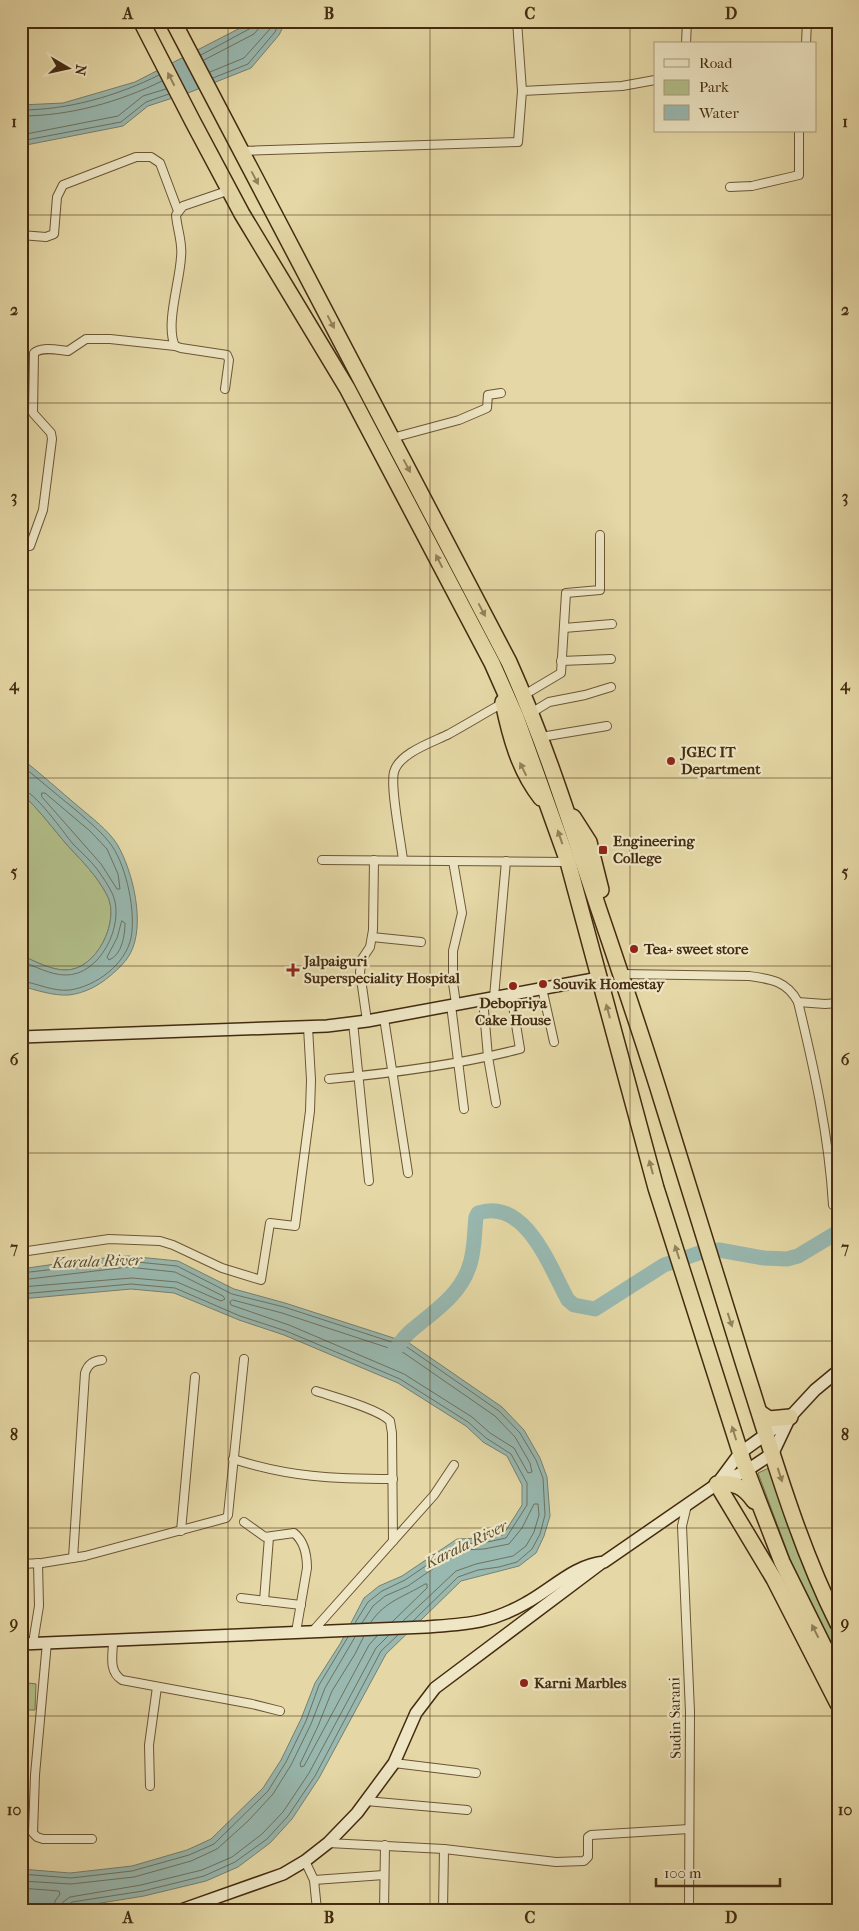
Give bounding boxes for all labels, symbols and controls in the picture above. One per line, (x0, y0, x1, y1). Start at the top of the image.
text: A (122, 4, 134, 23)
text: B (324, 4, 334, 23)
text: C (525, 4, 536, 23)
text: D (725, 4, 737, 23)
north arrow (42, 42, 92, 92)
legend (654, 42, 816, 132)
text: Road (699, 54, 733, 72)
text: N (71, 63, 90, 77)
one-way arrow (167, 72, 175, 86)
text: Park (699, 78, 729, 96)
text: Water (698, 104, 739, 122)
text: 1 (11, 112, 17, 131)
text: 1 (842, 112, 848, 131)
one-way arrow (251, 171, 259, 186)
text: 2 (10, 300, 18, 319)
text: 2 (841, 300, 849, 319)
one-way arrow (327, 315, 335, 329)
one-way arrow (402, 459, 411, 473)
text: 3 (11, 487, 17, 507)
text: 3 (842, 487, 848, 507)
one-way arrow (435, 553, 443, 568)
one-way arrow (478, 603, 486, 617)
text: 4 (8, 675, 20, 695)
text: 4 (839, 675, 851, 695)
place label: JGEC IT Department (679, 743, 761, 778)
marker: JGEC IT Department (665, 755, 677, 767)
one-way arrow (519, 761, 527, 776)
one-way arrow (556, 830, 563, 845)
place label: Engineering College (613, 832, 695, 867)
marker: Engineering College (597, 844, 609, 856)
text: 5 (11, 862, 18, 881)
text: 5 (842, 862, 849, 881)
place label: Tea+ sweet store (643, 940, 749, 958)
marker: Tea+ sweet store (628, 943, 640, 955)
place label: Jalpaiguri Superspeciality Hospital (302, 952, 461, 987)
marker: Jalpaiguri Superspeciality Hospital (286, 963, 300, 977)
place label: Souvik Homestay (553, 975, 665, 993)
marker: Souvik Homestay (537, 978, 549, 990)
marker: Debopriya Cake House (507, 980, 519, 992)
place label: Debopriya Cake House (475, 994, 551, 1029)
one-way arrow (604, 1003, 612, 1018)
text: 6 (10, 1050, 19, 1069)
text: 6 (841, 1050, 850, 1069)
one-way arrow (646, 1160, 654, 1175)
text: 7 (9, 1238, 18, 1257)
text: 7 (840, 1238, 849, 1257)
one-way arrow (673, 1244, 681, 1259)
water label: Karala River (51, 1250, 144, 1272)
one-way arrow (726, 1313, 734, 1328)
text: 8 (10, 1425, 18, 1444)
one-way arrow (729, 1425, 737, 1440)
text: 8 (841, 1425, 849, 1444)
one-way arrow (777, 1467, 784, 1482)
water label: Karala River (421, 1515, 512, 1573)
text: 9 (9, 1613, 18, 1633)
text: 9 (840, 1613, 849, 1633)
one-way arrow (811, 1624, 819, 1639)
place label: Karni Marbles (534, 1674, 627, 1692)
street label: Sudin Sarani (665, 1676, 685, 1759)
marker: Karni Marbles (518, 1677, 530, 1689)
text: 10 (7, 1800, 21, 1819)
text: 10 (838, 1800, 852, 1819)
scale bar (656, 1856, 780, 1888)
text: 100 m (664, 1864, 702, 1882)
text: A (122, 1908, 134, 1927)
text: B (324, 1908, 334, 1927)
text: C (525, 1908, 536, 1927)
text: D (725, 1908, 737, 1927)

